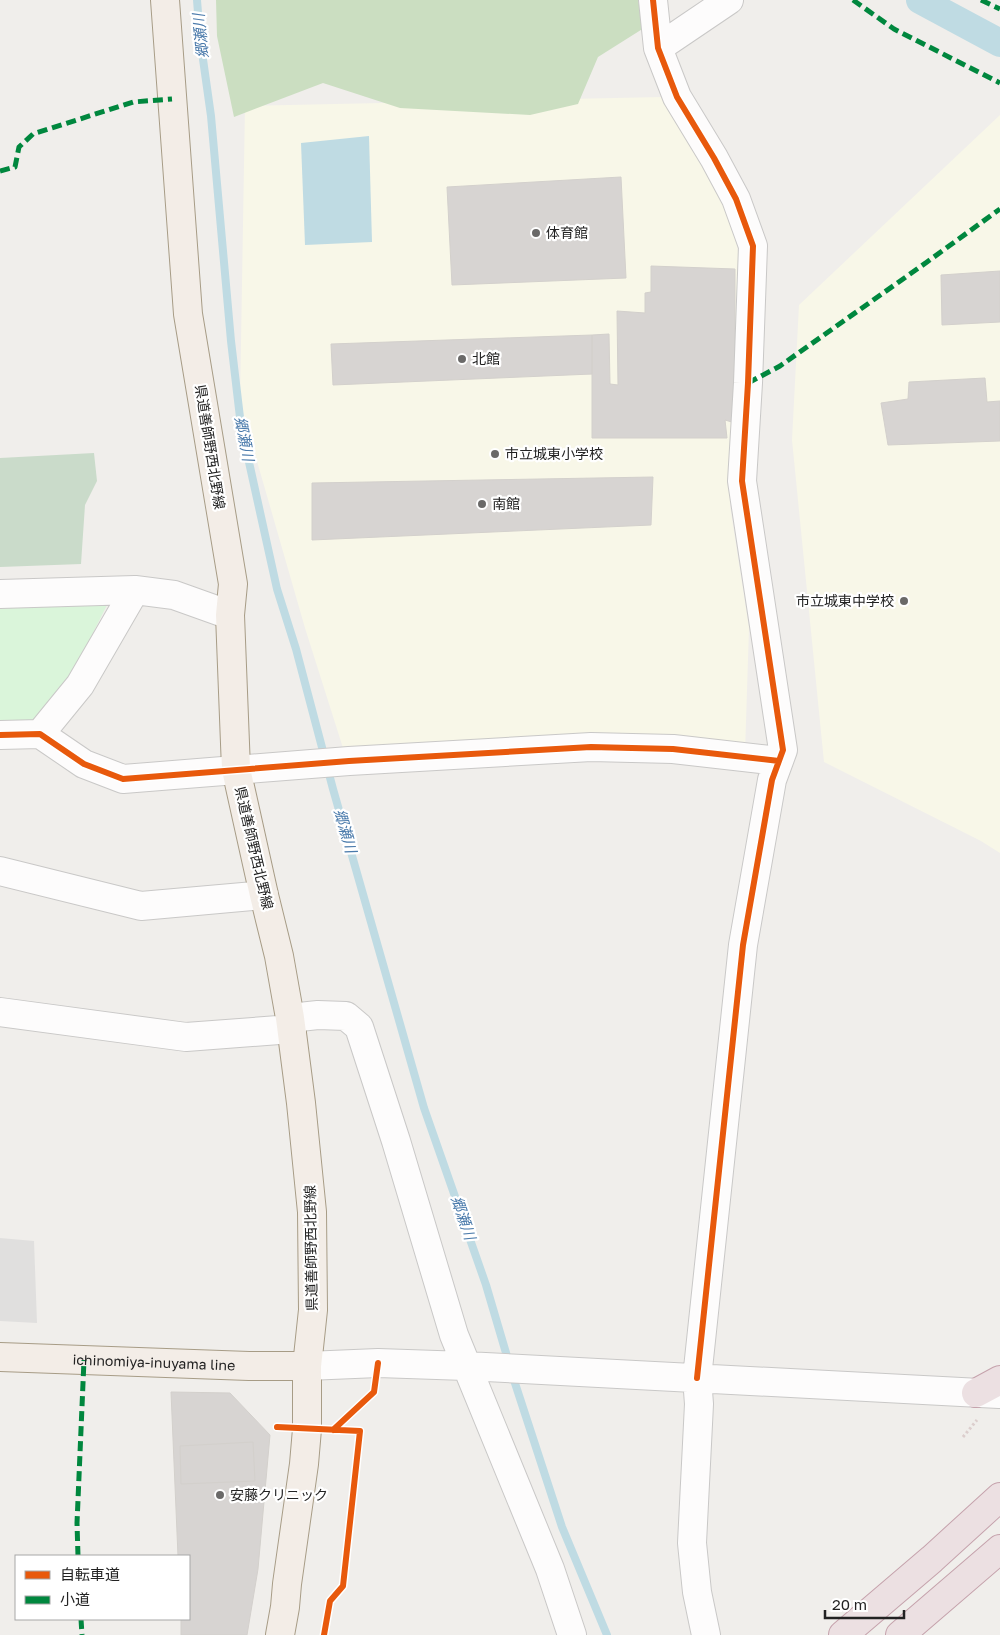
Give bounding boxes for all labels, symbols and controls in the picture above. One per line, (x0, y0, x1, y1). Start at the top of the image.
water label: 郷瀬川 (188, 11, 211, 59)
place label: 体育館 (546, 224, 588, 241)
marker: 体育館 (530, 227, 542, 239)
place label: 北館 (472, 350, 500, 367)
marker: 北館 (456, 353, 468, 365)
street label: 県道善師野西北野線 (192, 383, 229, 510)
water label: 郷瀬川 (232, 415, 258, 465)
place label: 市立城東小学校 (505, 445, 603, 462)
marker: 市立城東小学校 (489, 448, 501, 460)
place label: 南館 (492, 495, 520, 512)
marker: 南館 (476, 498, 488, 510)
place label: 市立城東中学校 (796, 592, 894, 609)
marker: 市立城東中学校 (898, 595, 910, 607)
street label: 県道善師野西北野線 (232, 785, 277, 911)
water label: 郷瀬川 (331, 807, 361, 857)
street label: 県道善師野西北野線 (301, 1185, 320, 1311)
water label: 郷瀬川 (448, 1193, 480, 1244)
street label: ichinomiya-inuyama line (72, 1351, 236, 1373)
place label: 安藤クリニック (230, 1486, 328, 1503)
marker: 安藤クリニック (214, 1489, 226, 1501)
legend (15, 1555, 190, 1620)
text: 自転車道 (60, 1565, 120, 1583)
scale bar (825, 1588, 904, 1620)
text: 小道 (60, 1590, 90, 1608)
text: 20 m (832, 1595, 867, 1613)

